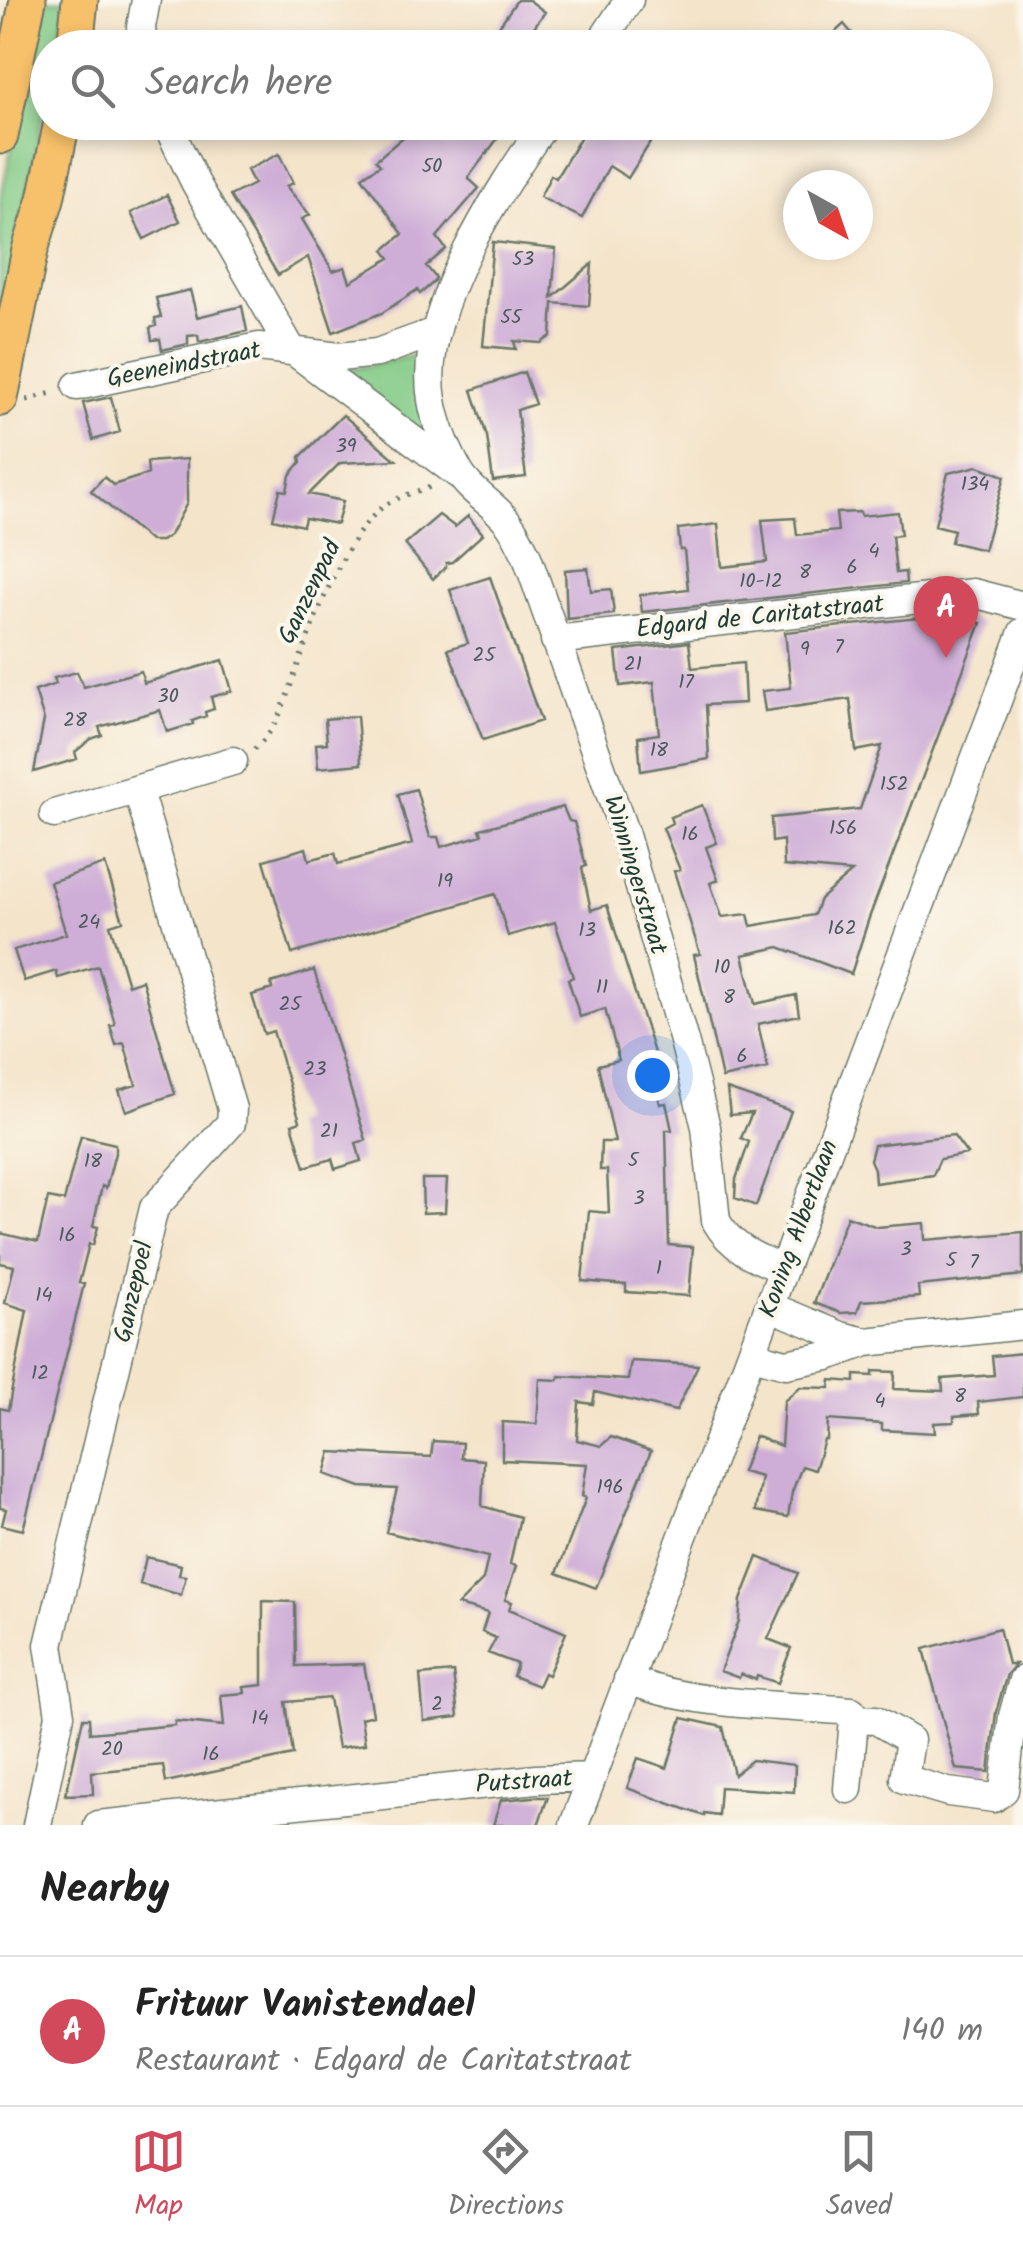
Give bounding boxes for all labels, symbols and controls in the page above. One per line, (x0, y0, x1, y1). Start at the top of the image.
search box (30, 30, 993, 140)
text: Search here (145, 55, 332, 115)
icon: search (65, 58, 120, 113)
house number: 50 (422, 151, 442, 183)
north arrow (783, 170, 873, 260)
house number: 53 (512, 244, 534, 276)
house number: 55 (500, 302, 523, 334)
street label: Geeneindstraat (104, 330, 265, 399)
house number: 39 (335, 431, 357, 463)
house number: 134 (961, 469, 989, 501)
street label: Ganzenpad (267, 532, 353, 651)
house number: 4 (868, 536, 880, 568)
house number: 6 (846, 552, 858, 584)
house number: 8 (799, 557, 812, 589)
house number: 10-12 (739, 566, 783, 598)
pin: A (914, 576, 978, 658)
street label: Edgard de Caritatstraat (634, 584, 886, 650)
house number: 7 (834, 632, 844, 664)
house number: 9 (800, 634, 810, 666)
house number: 25 (473, 640, 496, 672)
house number: 21 (624, 649, 642, 681)
house number: 17 (678, 667, 695, 699)
house number: 30 (157, 681, 179, 713)
house number: 28 (63, 705, 88, 737)
house number: 18 (650, 735, 669, 767)
house number: 152 (880, 769, 908, 801)
street label: Winningerstraat (592, 790, 678, 960)
house number: 156 (829, 813, 857, 845)
house number: 16 (681, 819, 699, 851)
house number: 19 (437, 866, 453, 898)
house number: 24 (78, 907, 100, 939)
house number: 162 (827, 913, 857, 945)
house number: 13 (578, 915, 596, 947)
house number: 10 (714, 952, 730, 984)
house number: 11 (596, 972, 608, 1004)
house number: 8 (723, 982, 736, 1014)
house number: 25 (279, 989, 302, 1021)
house number: 6 (736, 1041, 748, 1073)
your location (627, 1050, 678, 1101)
house number: 23 (303, 1054, 327, 1086)
house number: 21 (320, 1116, 338, 1148)
street label: Koning Albertlaan (748, 1134, 850, 1324)
house number: 5 (628, 1145, 640, 1177)
house number: 18 (84, 1146, 103, 1178)
house number: 3 (633, 1183, 645, 1215)
house number: 16 (58, 1220, 76, 1252)
house number: 3 (900, 1234, 912, 1266)
street label: Ganzepoel (103, 1237, 165, 1347)
house number: 5 (946, 1245, 958, 1277)
house number: 7 (969, 1247, 979, 1279)
house number: 1 (656, 1253, 662, 1285)
house number: 14 (35, 1280, 53, 1312)
house number: 12 (31, 1358, 49, 1390)
house number: 8 (954, 1381, 967, 1413)
house number: 4 (874, 1386, 886, 1418)
house number: 196 (596, 1472, 624, 1504)
house number: 2 (431, 1689, 443, 1721)
house number: 14 (251, 1703, 269, 1735)
house number: 20 (101, 1734, 123, 1766)
house number: 16 (202, 1739, 220, 1771)
street label: Putstraat (474, 1759, 574, 1805)
text: Nearby (40, 1857, 169, 1924)
text: Frituur Vanistendael (135, 1976, 475, 2036)
text: A (62, 2006, 83, 2057)
text: 140 m (901, 2006, 983, 2057)
text: Restaurant · Edgard de Caritatstraat (135, 2036, 631, 2087)
tab: Map (131, 2124, 186, 2229)
tab: Directions (448, 2124, 564, 2229)
tab: Saved (826, 2124, 892, 2229)

